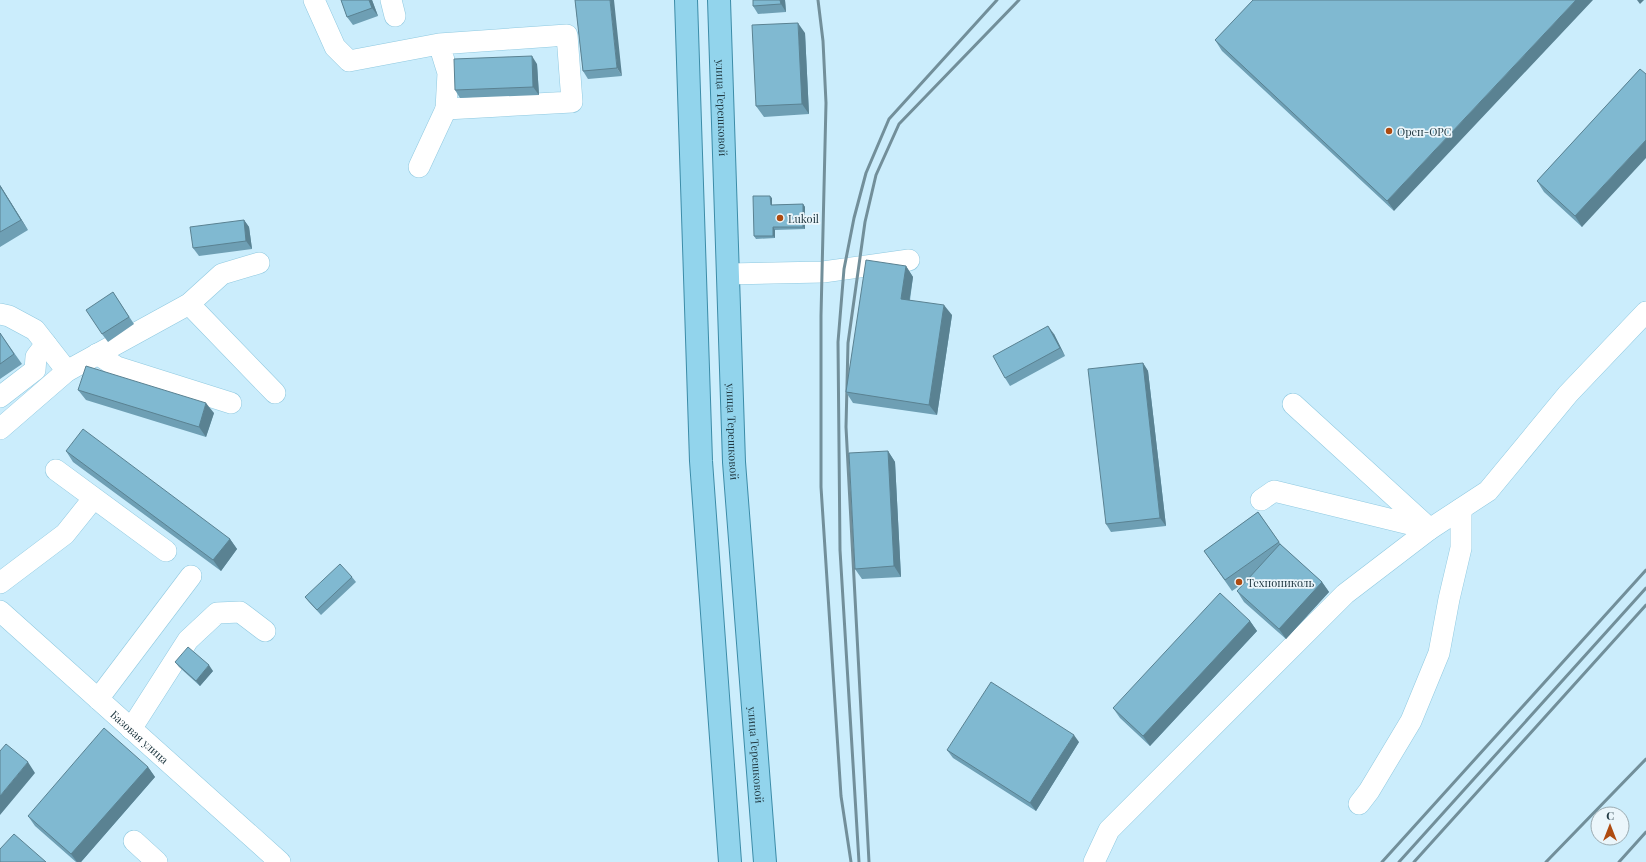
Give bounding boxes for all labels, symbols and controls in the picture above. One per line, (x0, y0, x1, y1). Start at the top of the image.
street label: улица Терешковой (713, 58, 732, 157)
place label: Орен-ОРС (1397, 124, 1451, 139)
marker: Орен-ОРС (1384, 126, 1394, 136)
place label: Lukoil (788, 211, 819, 226)
marker: Lukoil (775, 213, 785, 223)
street label: улица Терешковой (724, 382, 743, 481)
place label: Технониколь (1247, 575, 1314, 590)
marker: Технониколь (1234, 577, 1244, 587)
street label: улица Терешковой (745, 705, 768, 804)
street label: Базовая улица (108, 706, 173, 767)
north arrow (1590, 806, 1630, 846)
text: С (1606, 808, 1614, 823)

